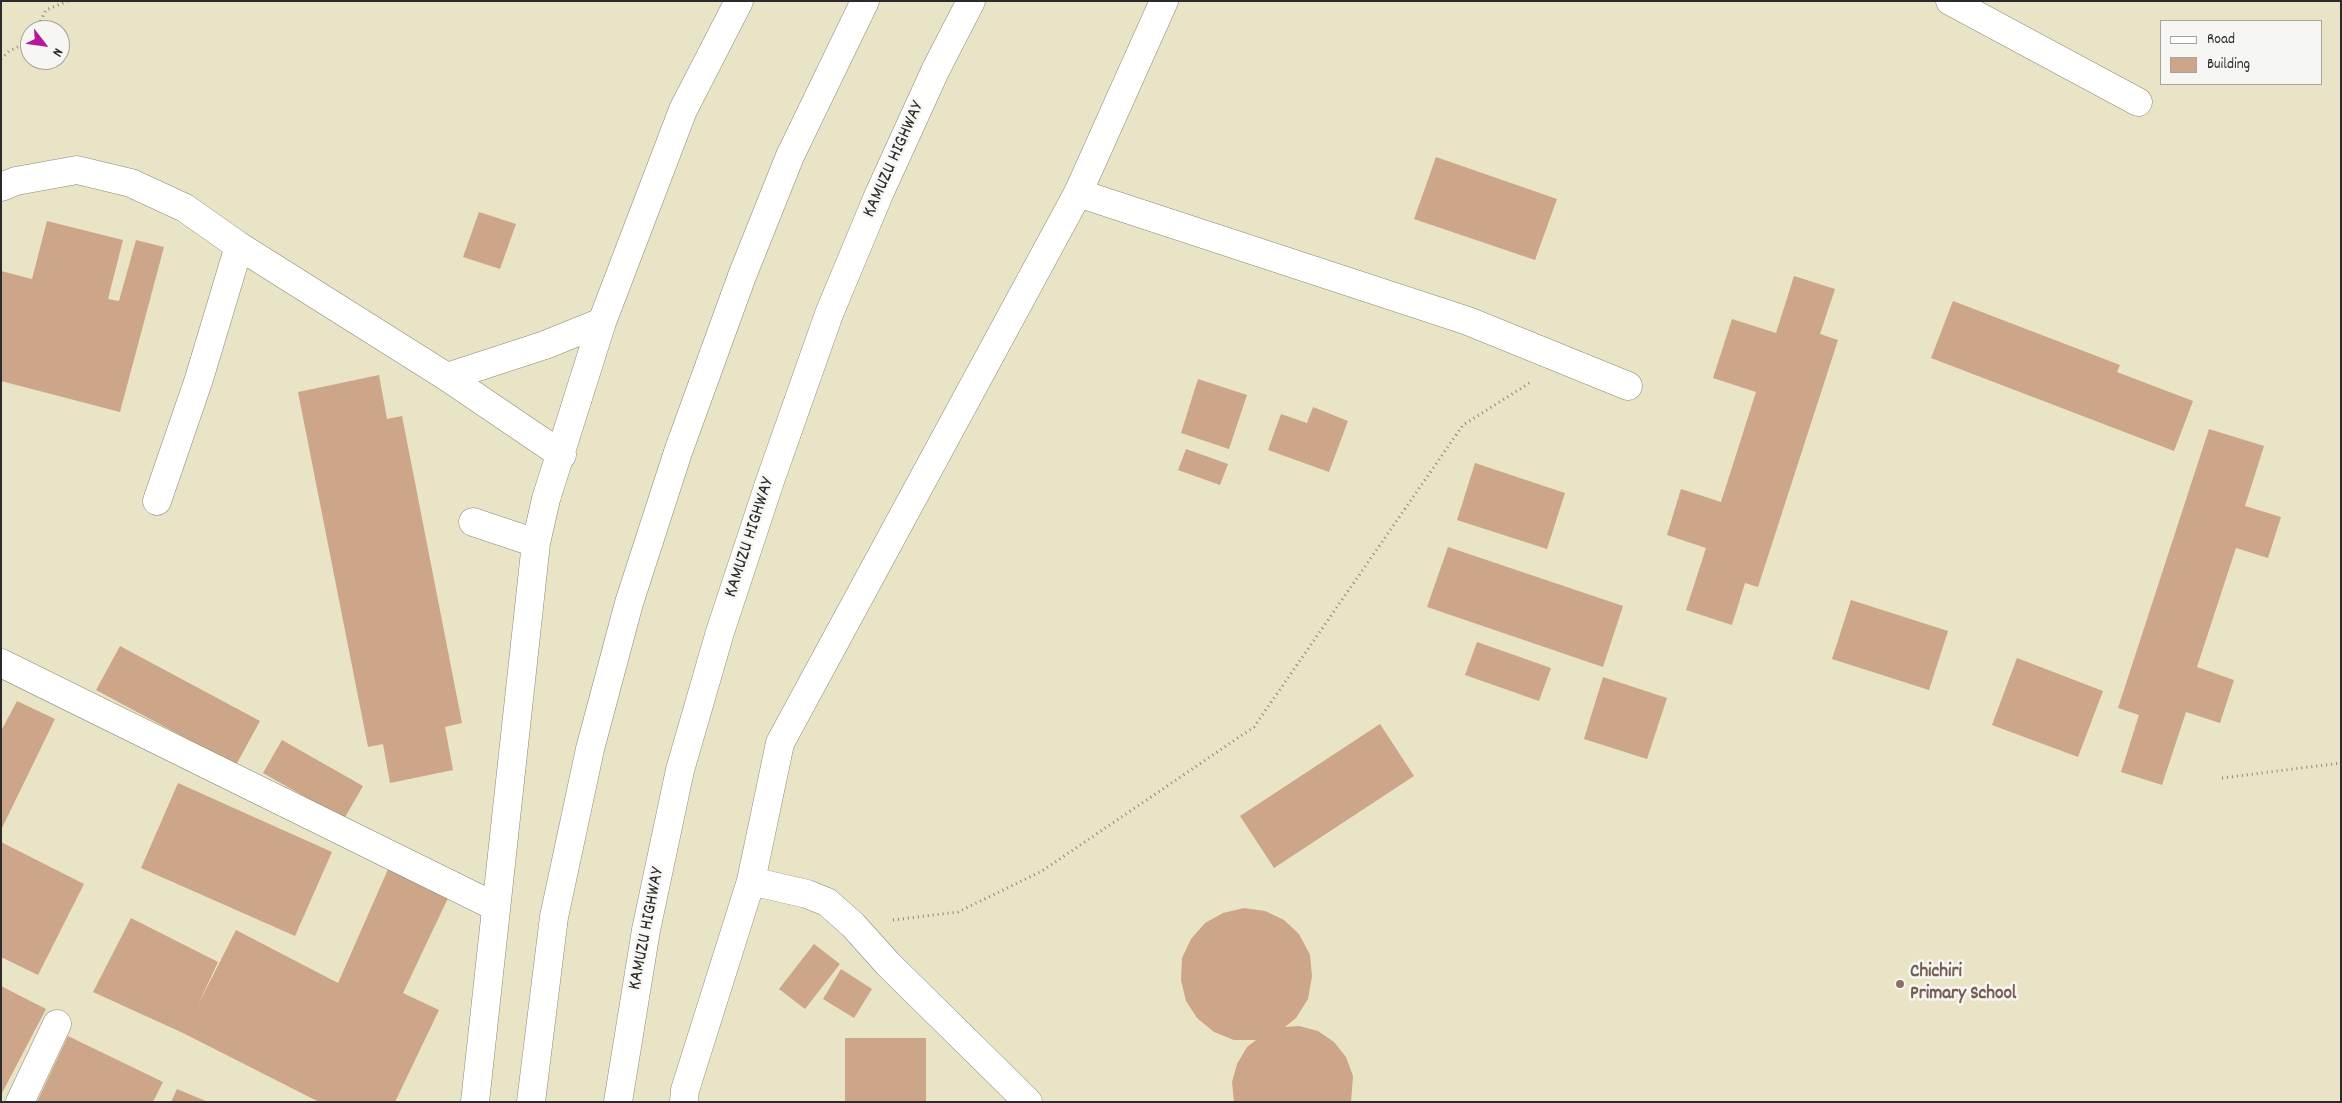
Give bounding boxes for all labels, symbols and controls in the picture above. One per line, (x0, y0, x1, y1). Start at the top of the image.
north arrow (20, 20, 70, 70)
legend (2160, 20, 2322, 85)
text: Road (2207, 29, 2235, 51)
text: N (47, 44, 68, 60)
text: Building (2207, 54, 2250, 76)
street label: KAMUZU HIGHWAY (859, 98, 931, 222)
street label: KAMUZU HIGHWAY (721, 475, 781, 601)
street label: KAMUZU HIGHWAY (625, 866, 671, 992)
place label: Chichiri Primary School (1910, 962, 2016, 1006)
marker: Chichiri Primary School (1894, 978, 1906, 990)

